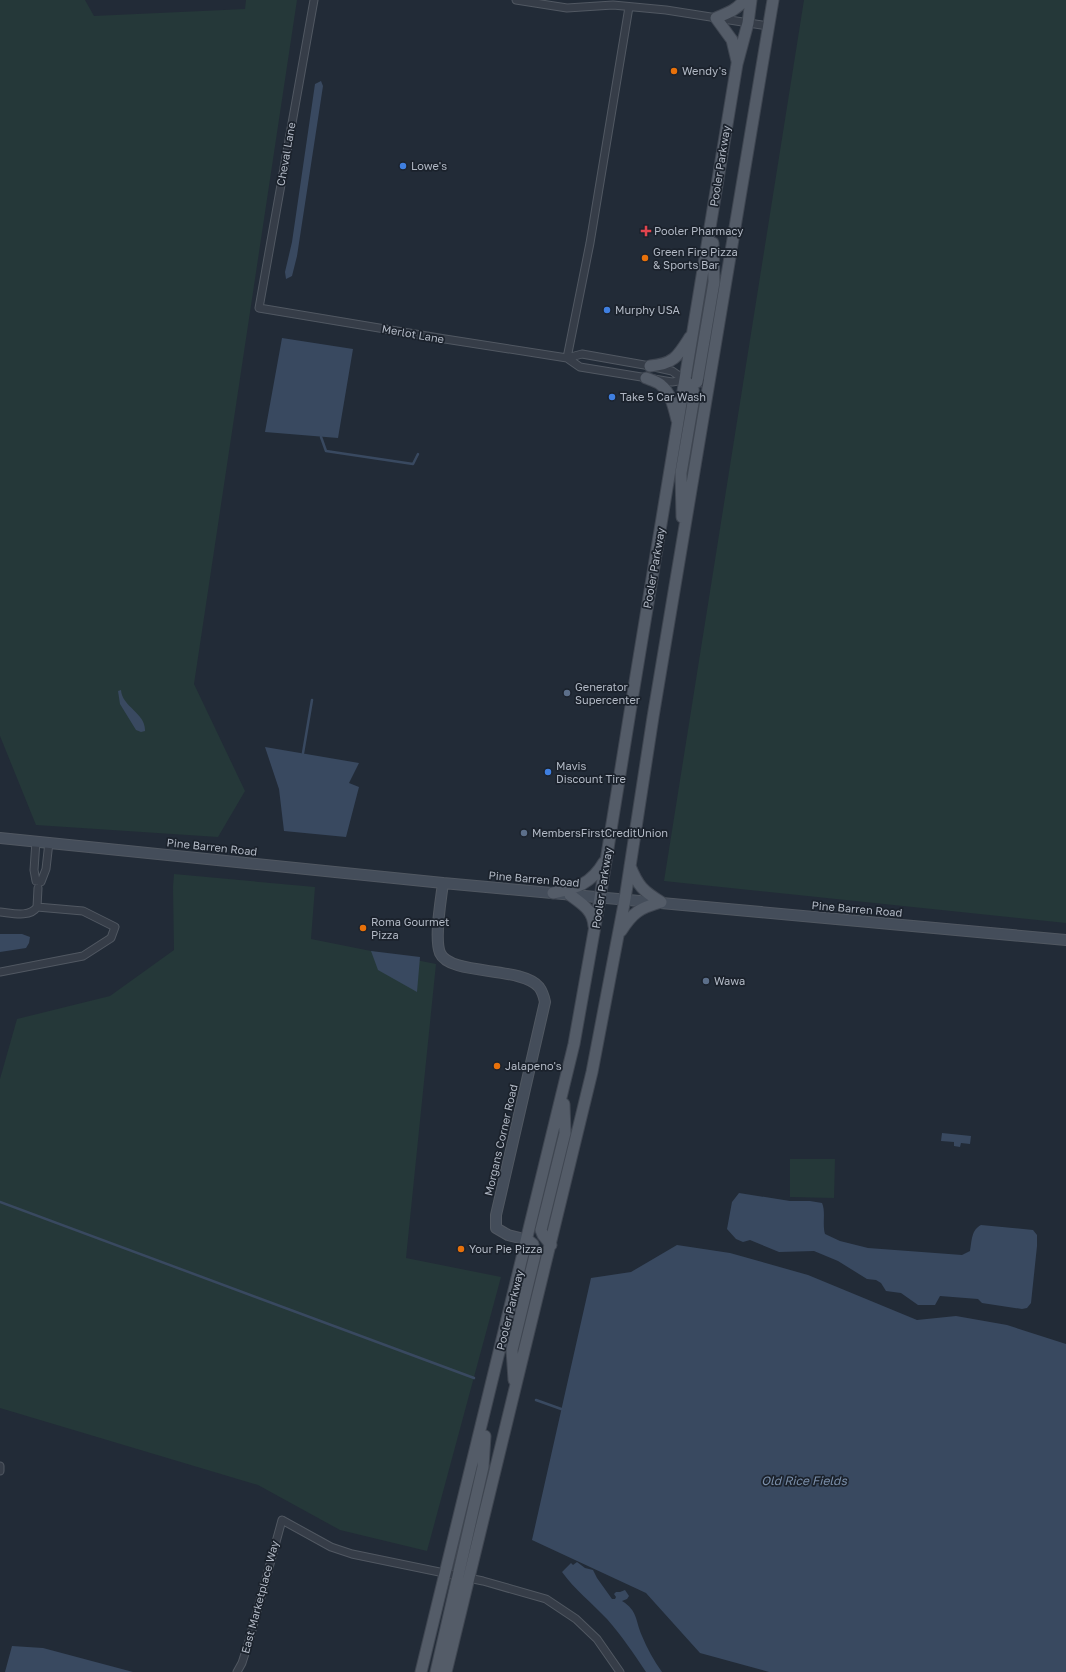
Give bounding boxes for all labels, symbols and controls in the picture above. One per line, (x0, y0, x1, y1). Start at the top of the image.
place label: Wendy's (682, 64, 727, 77)
marker: Wendy's (669, 66, 679, 76)
street label: Cheval Lane (274, 121, 298, 187)
street label: Pooler Parkway (707, 124, 732, 207)
place label: Lowe's (411, 159, 447, 172)
marker: Lowe's (398, 161, 408, 171)
place label: Pooler Pharmacy (654, 224, 743, 237)
marker: Pooler Pharmacy (641, 226, 651, 236)
place label: Green Fire Pizza & Sports Bar (653, 245, 738, 271)
marker: Green Fire Pizza & Sports Bar (640, 253, 650, 263)
place label: Murphy USA (615, 303, 681, 316)
marker: Murphy USA (602, 305, 612, 315)
street label: Merlot Lane (381, 322, 445, 345)
place label: Take 5 Car Wash (620, 390, 706, 403)
marker: Take 5 Car Wash (607, 392, 617, 402)
street label: Pooler Parkway (640, 526, 667, 609)
place label: Generator Supercenter (575, 680, 641, 706)
marker: Generator Supercenter (562, 688, 572, 698)
place label: Mavis Discount Tire (556, 759, 626, 785)
marker: Mavis Discount Tire (543, 767, 553, 777)
place label: MembersFirstCreditUnion (532, 826, 668, 839)
marker: MembersFirstCreditUnion (519, 828, 529, 838)
street label: Pine Barren Road (166, 835, 258, 858)
street label: Pooler Parkway (589, 846, 614, 929)
street label: Pine Barren Road (488, 868, 580, 889)
street label: Pine Barren Road (811, 898, 903, 919)
place label: Roma Gourmet Pizza (371, 915, 450, 941)
marker: Roma Gourmet Pizza (358, 923, 368, 933)
place label: Wawa (714, 974, 745, 987)
marker: Wawa (701, 976, 711, 986)
place label: Jalapeno's (505, 1059, 562, 1072)
marker: Jalapeno's (492, 1061, 502, 1071)
street label: Morgans Corner Road (481, 1083, 520, 1197)
place label: Your Pie Pizza (469, 1242, 542, 1255)
marker: Your Pie Pizza (456, 1244, 466, 1254)
street label: Pooler Parkway (493, 1269, 526, 1351)
water label: Old Rice Fields (761, 1473, 847, 1488)
street label: East Marketplace Way (238, 1539, 281, 1655)

